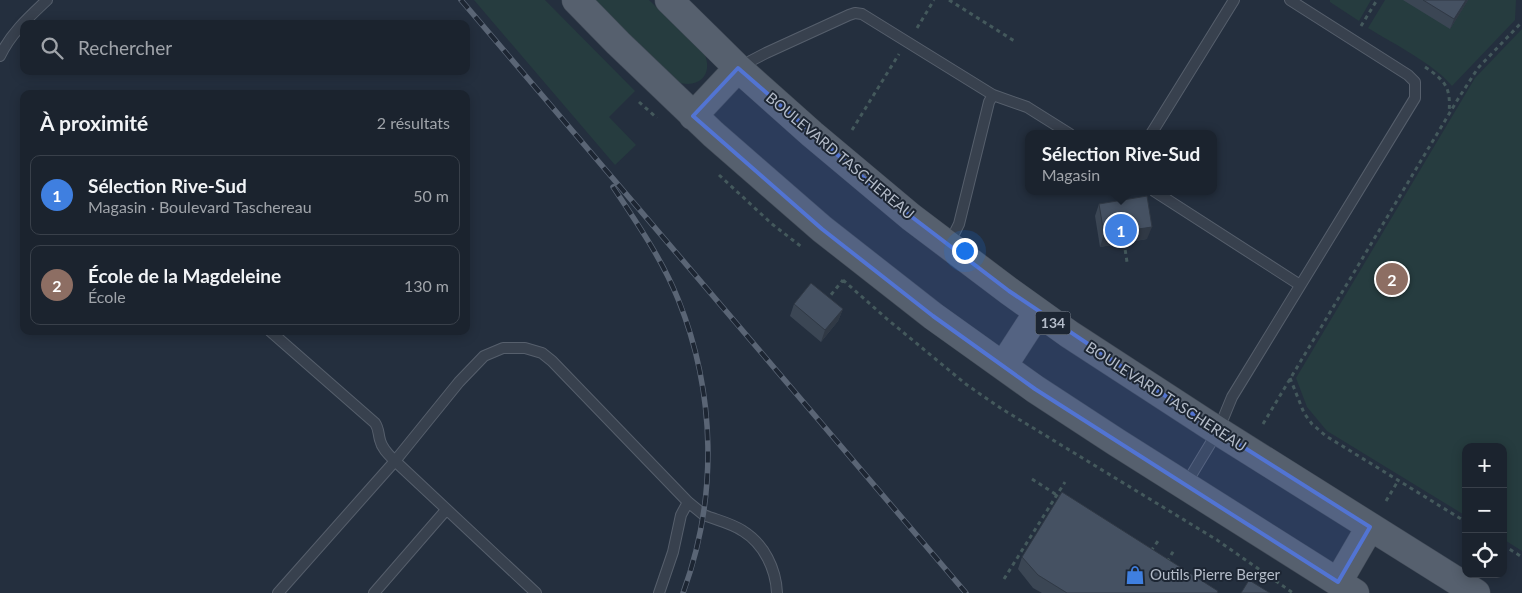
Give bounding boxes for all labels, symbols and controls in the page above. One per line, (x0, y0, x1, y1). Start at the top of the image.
search box (20, 20, 470, 75)
icon: search (38, 34, 66, 62)
text: Rechercher (78, 36, 172, 59)
street label: BOULEVARD TASCHEREAU (763, 88, 918, 223)
text: À proximité (40, 110, 148, 135)
text: 2 résultats (377, 113, 450, 132)
popup (1025, 130, 1217, 195)
text: Sélection Rive-Sud (1042, 142, 1200, 165)
text: Magasin (1042, 165, 1100, 184)
text: Sélection Rive-Sud (88, 174, 247, 197)
text: 1 (52, 186, 62, 205)
text: 50 m (413, 186, 449, 205)
text: Magasin · Boulevard Taschereau (88, 197, 312, 216)
pin: 1 (1105, 211, 1137, 249)
your location (952, 238, 978, 264)
pin: 2 (1376, 260, 1408, 298)
text: École de la Magdeleine (88, 264, 281, 287)
text: 2 (52, 276, 62, 295)
text: 130 m (404, 276, 449, 295)
text: École (88, 287, 126, 306)
road number: 134 (1036, 312, 1070, 334)
street label: BOULEVARD TASCHEREAU (1083, 337, 1250, 455)
map controls (1462, 443, 1507, 578)
button: + (1462, 443, 1507, 488)
button: − (1462, 488, 1507, 533)
button: locate (1462, 533, 1507, 578)
shop icon: Outils Pierre Berger (1124, 564, 1146, 586)
place label: Outils Pierre Berger (1150, 565, 1281, 583)

